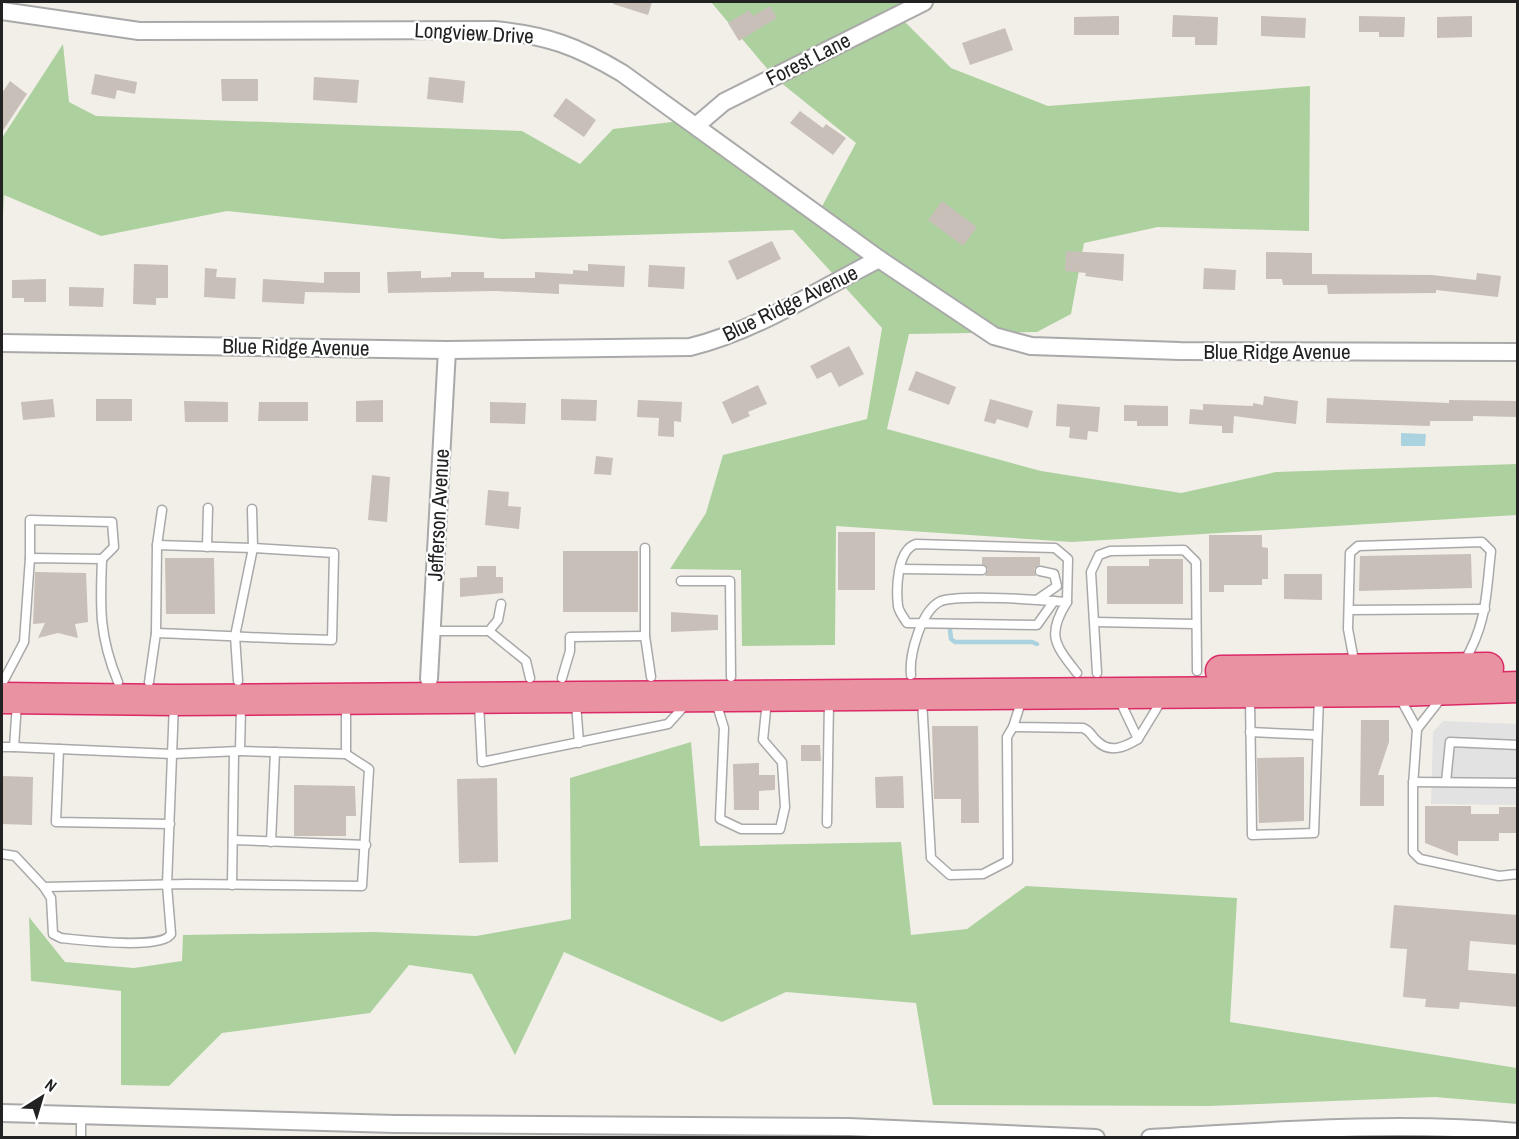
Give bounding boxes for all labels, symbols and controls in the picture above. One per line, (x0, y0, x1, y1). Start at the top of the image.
street label: Longview Drive (414, 15, 534, 51)
street label: Forest Lane (761, 25, 855, 93)
street label: Blue Ridge Avenue (718, 258, 862, 348)
street label: Blue Ridge Avenue (222, 331, 370, 363)
street label: Blue Ridge Avenue (1203, 337, 1351, 366)
street label: Jefferson Avenue (420, 448, 456, 582)
north arrow (12, 1067, 72, 1127)
text: N (41, 1073, 61, 1097)

